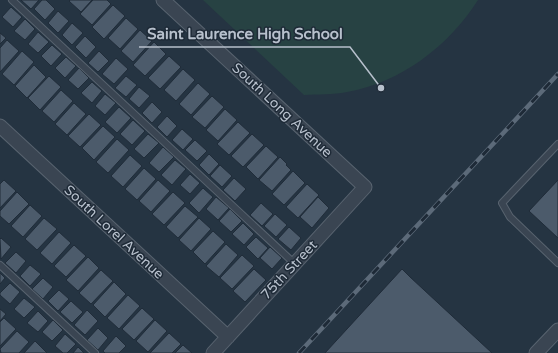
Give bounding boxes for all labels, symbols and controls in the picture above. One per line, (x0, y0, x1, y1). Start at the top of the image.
callout: Saint Laurence High School (139, 20, 350, 47)
text: Saint Laurence High School (147, 25, 343, 44)
street label: South Long Avenue (228, 59, 336, 161)
street label: South Lorel Avenue (61, 181, 167, 283)
street label: 75th Street (257, 236, 321, 303)

